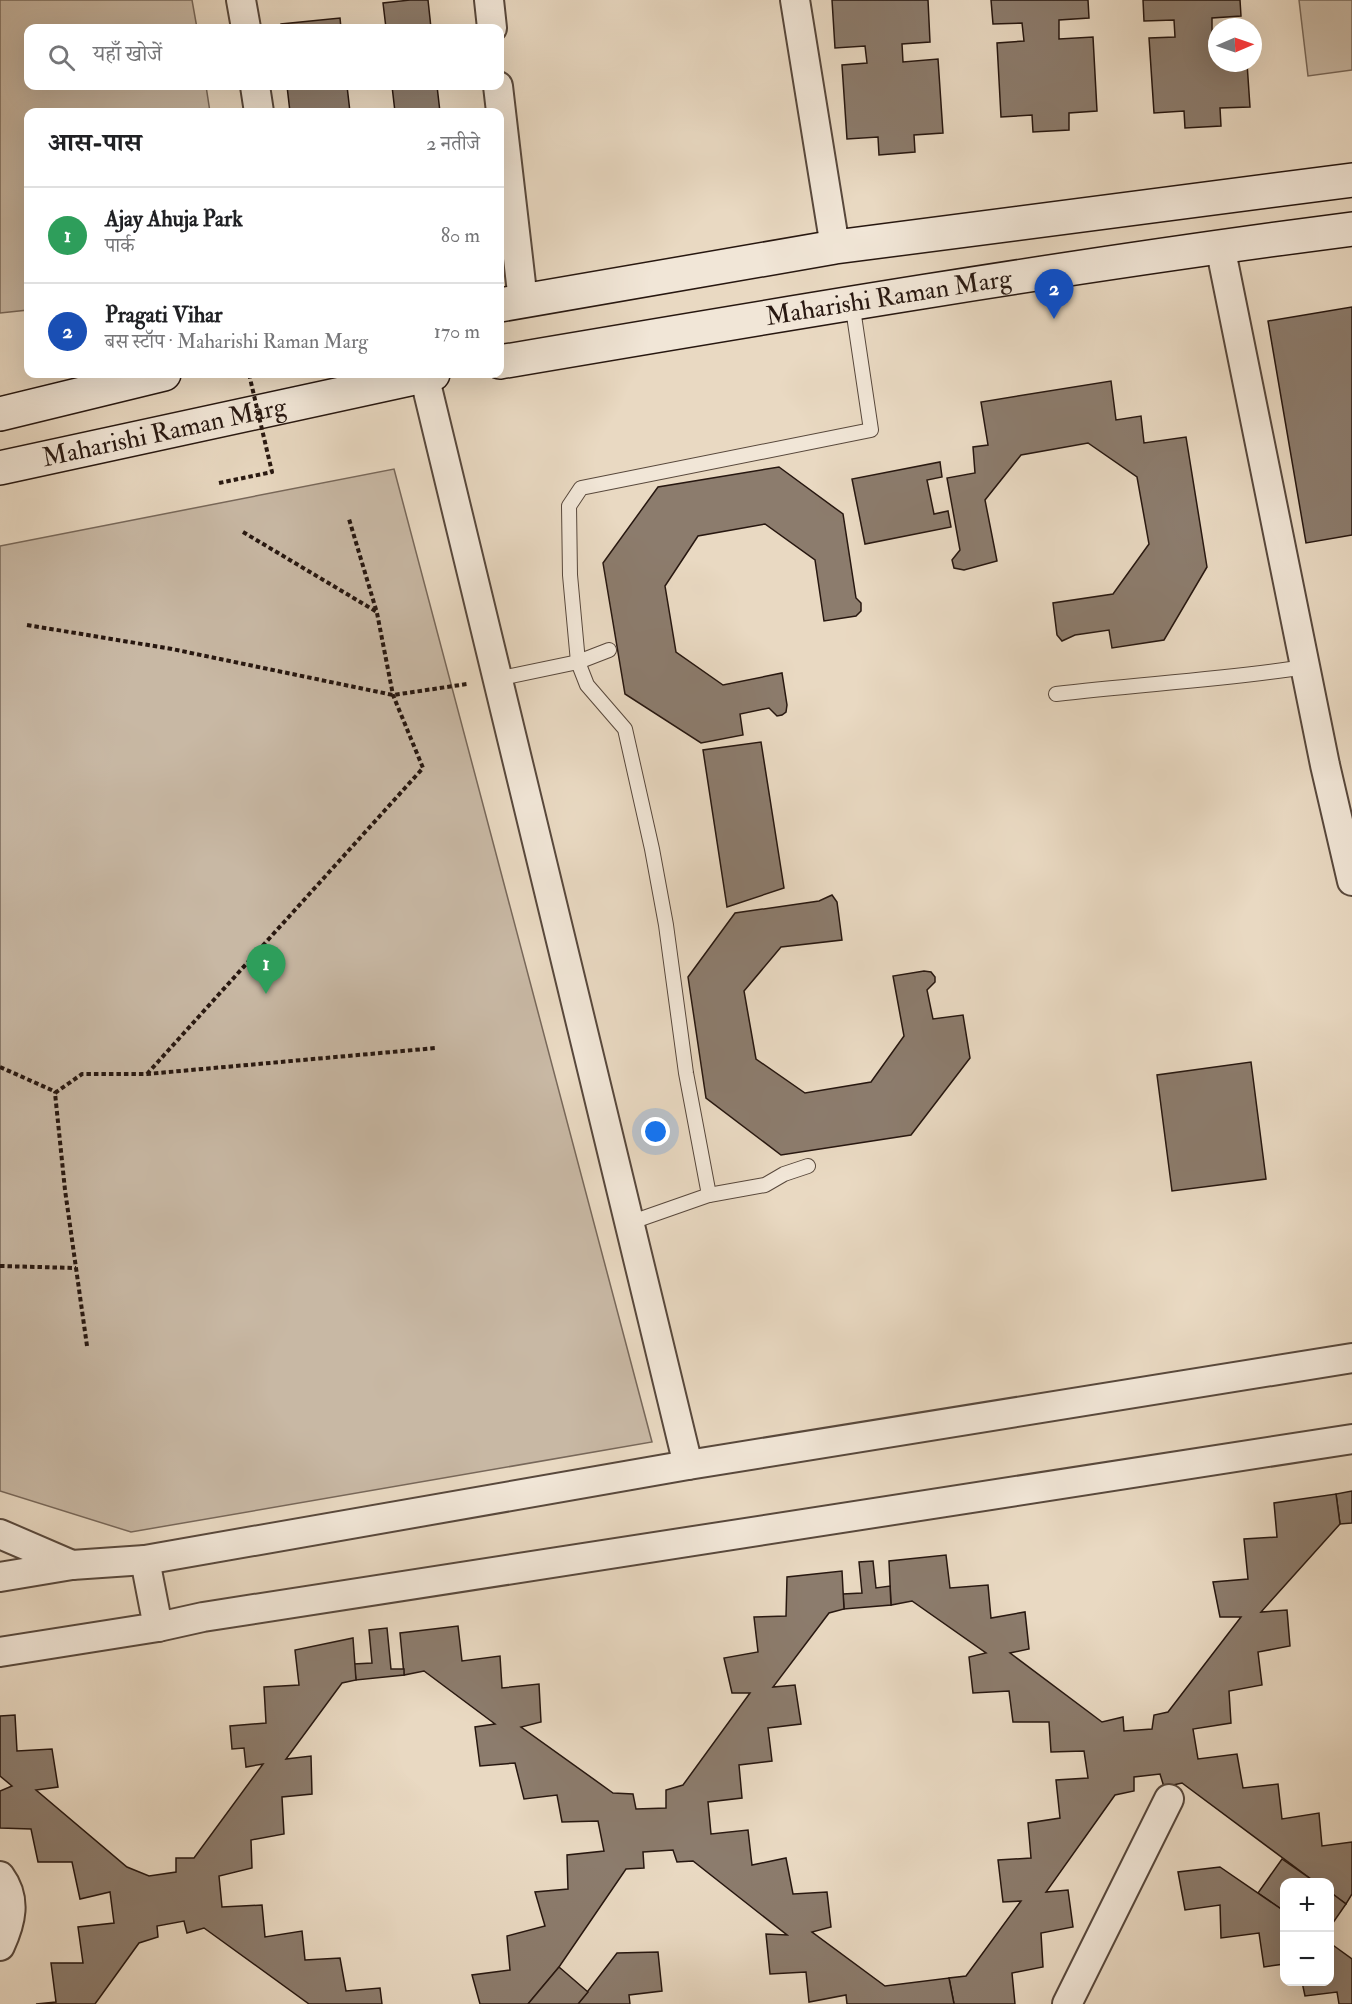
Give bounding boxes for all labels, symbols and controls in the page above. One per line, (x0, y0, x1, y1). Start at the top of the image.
north arrow (1208, 18, 1262, 72)
search box (24, 24, 504, 90)
text: यहाँ खोजें (93, 40, 162, 68)
icon: search (45, 41, 78, 74)
text: आस-पास (48, 127, 142, 159)
text: 2 नतीजे (426, 131, 480, 156)
text: Ajay Ahuja Park (105, 205, 243, 233)
text: 1 (64, 223, 71, 248)
text: 80 m (441, 223, 480, 248)
text: पार्क (105, 233, 134, 258)
street label: Maharishi Raman Marg (763, 262, 1015, 333)
pin: 2 (1034, 270, 1074, 319)
text: Pragati Vihar (105, 301, 223, 329)
text: 2 (62, 319, 73, 344)
text: 170 m (434, 319, 480, 344)
text: बस स्टॉप · Maharishi Raman Marg (105, 329, 368, 354)
street label: Maharishi Raman Marg (39, 390, 290, 474)
pin: 1 (246, 944, 286, 994)
your location (641, 1117, 670, 1146)
map controls (1280, 1878, 1334, 1986)
button: + (1280, 1878, 1334, 1932)
button: − (1280, 1932, 1334, 1986)

